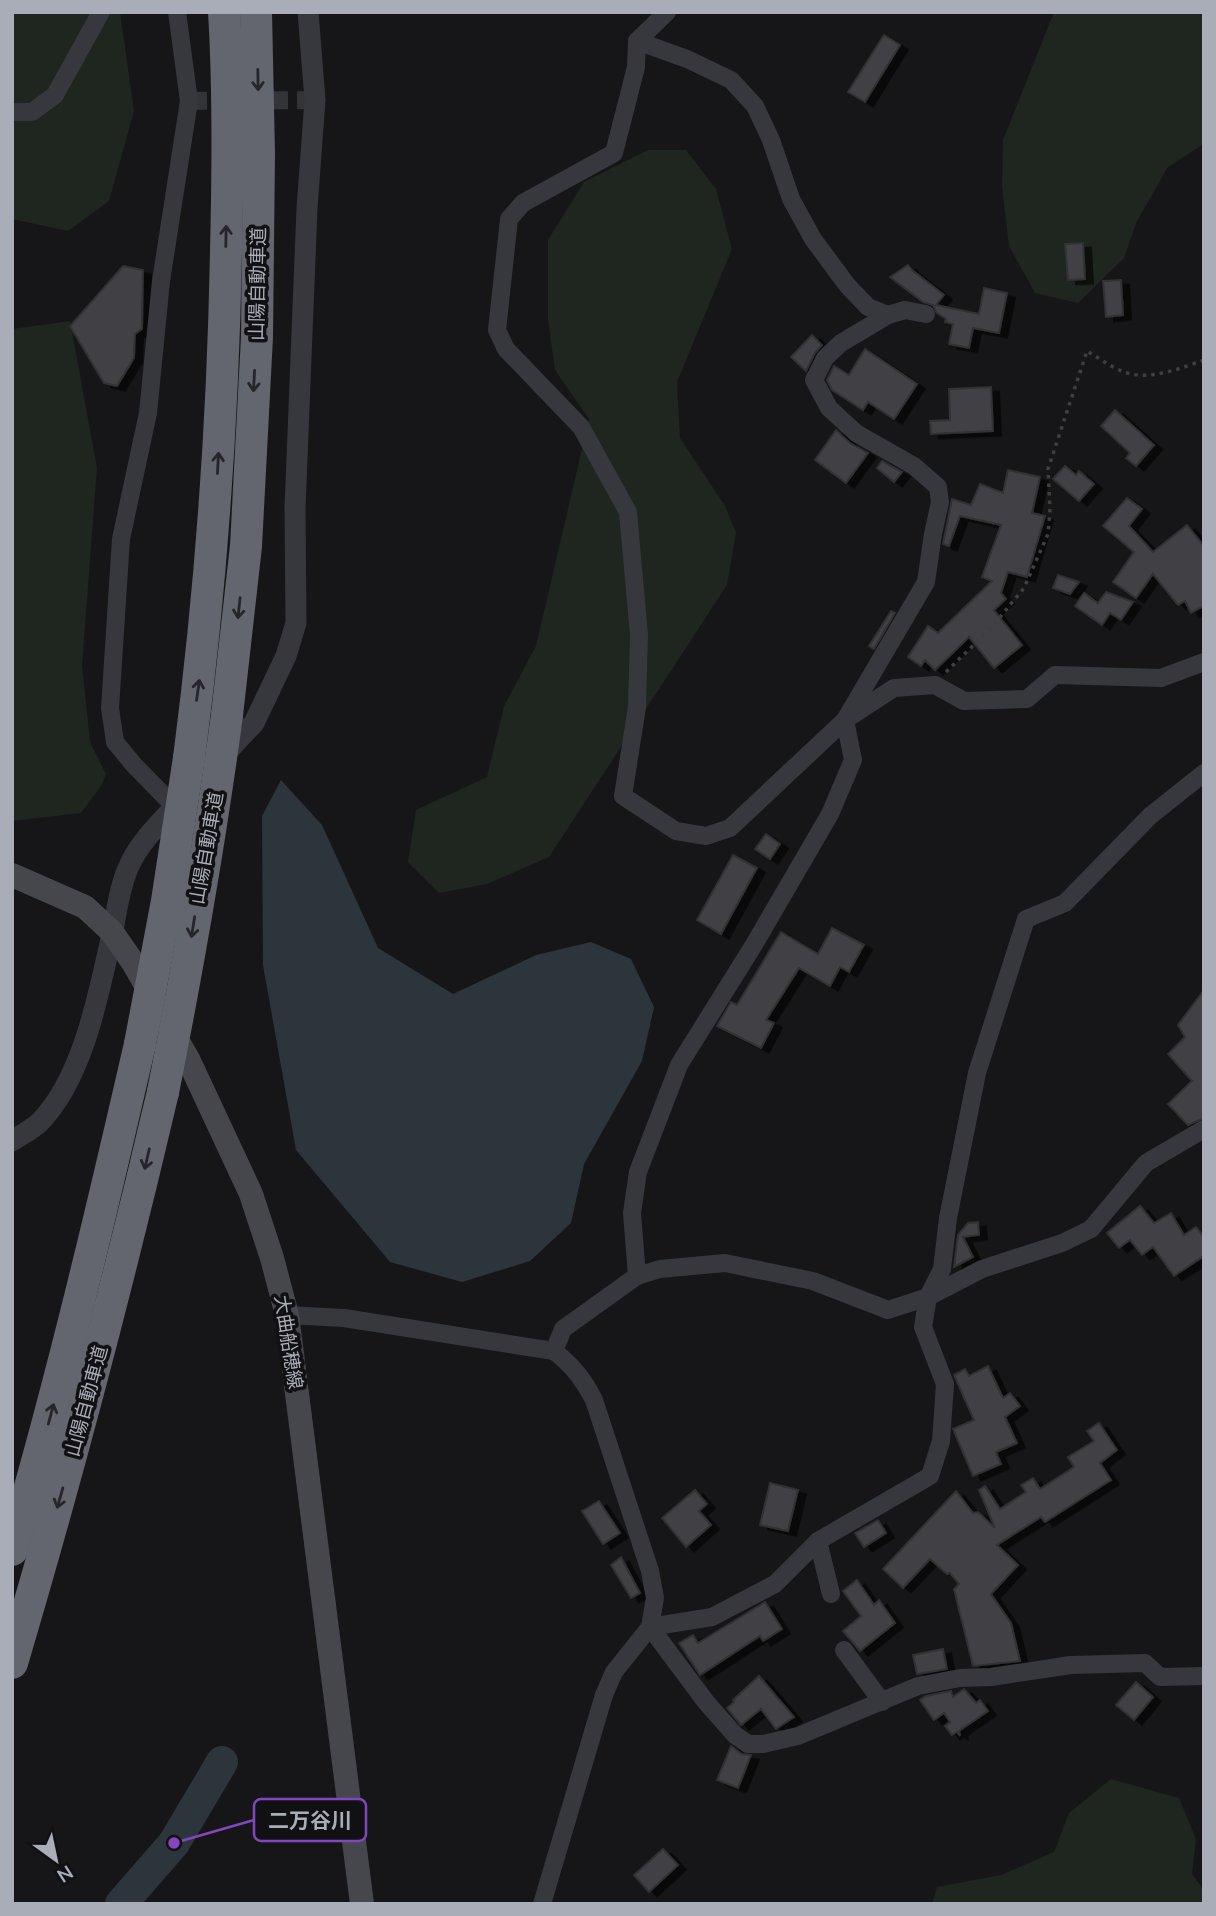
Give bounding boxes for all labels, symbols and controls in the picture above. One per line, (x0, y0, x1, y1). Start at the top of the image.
one-way arrow (251, 69, 265, 92)
one-way arrow (220, 225, 233, 248)
street label: 山陽自動車道 (244, 227, 270, 341)
one-way arrow (248, 370, 261, 393)
one-way arrow (211, 452, 224, 475)
one-way arrow (232, 596, 245, 619)
one-way arrow (192, 679, 205, 702)
street label: 山陽自動車道 (184, 790, 228, 906)
one-way arrow (186, 915, 199, 938)
one-way arrow (140, 1147, 153, 1170)
street label: 大曲船穂線 (270, 1293, 308, 1391)
street label: 山陽自動車道 (60, 1343, 112, 1459)
one-way arrow (46, 1403, 59, 1425)
one-way arrow (53, 1486, 66, 1508)
callout: 二万谷川 (254, 1799, 366, 1841)
text: 二万谷川 (268, 1807, 352, 1833)
north arrow (21, 1825, 91, 1895)
text: N (53, 1860, 78, 1888)

